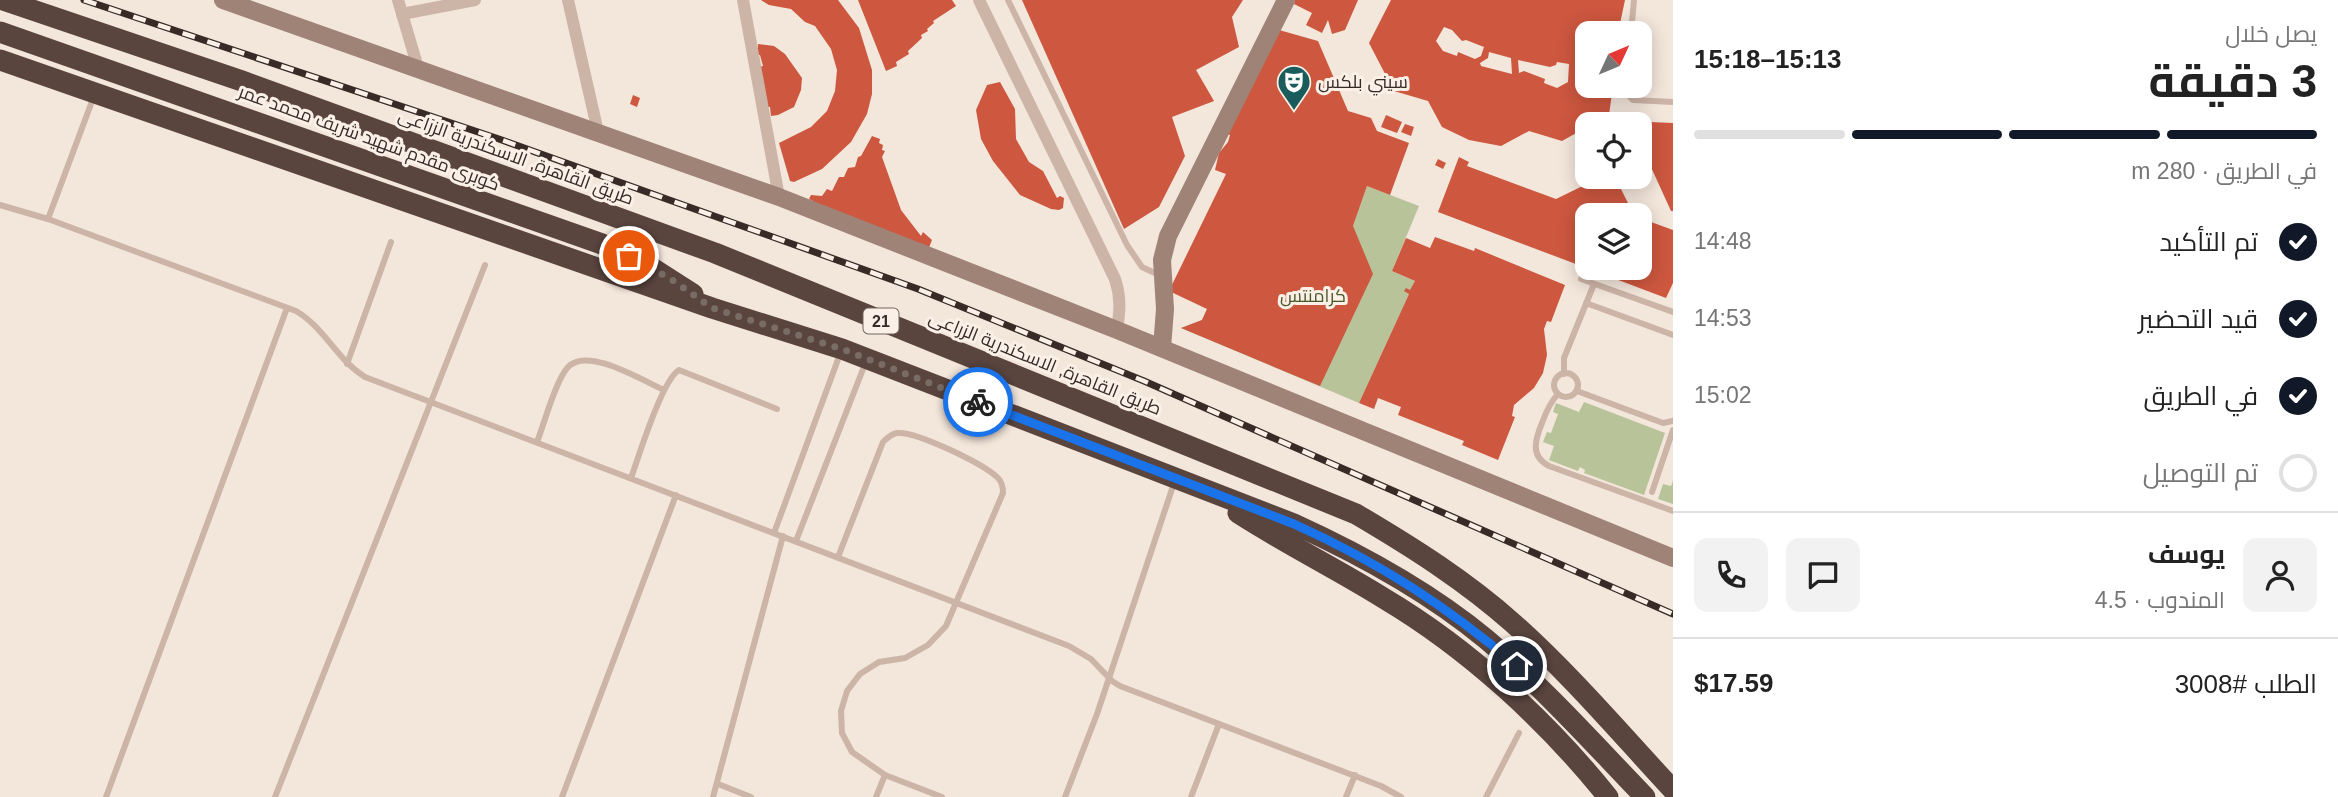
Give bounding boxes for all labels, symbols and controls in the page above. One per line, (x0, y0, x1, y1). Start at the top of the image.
north arrow (1575, 21, 1652, 98)
map controls (1575, 21, 1652, 280)
text: يصل خلال (2225, 21, 2317, 47)
text: 15:13–15:18 (1694, 44, 1841, 74)
text: 3 دقيقة (2149, 55, 2317, 107)
theatre icon: سيني بلكس (1275, 63, 1313, 112)
place label: سيني بلكس (1318, 72, 1408, 96)
street label: كوبرى مقدم شهيد شريف محمد عمر (234, 81, 502, 197)
street label: طريق القاهرة, الاسكندرية الزراعى (395, 105, 636, 211)
button: locate (1575, 112, 1652, 189)
text: في الطريق · 280 m (2131, 158, 2317, 184)
button: layers (1575, 203, 1652, 280)
icon: check (2279, 223, 2317, 261)
pin (599, 226, 659, 286)
text: تم التأكيد (2159, 227, 2258, 257)
text: 14:48 (1694, 228, 1752, 254)
icon: bag (610, 237, 648, 275)
park label: كرامنتس (1280, 286, 1346, 307)
icon: check (2279, 300, 2317, 338)
text: قيد التحضير (2138, 304, 2258, 334)
text: 14:53 (1694, 305, 1752, 331)
street label: طريق القاهرة, الاسكندرية الزراعى (925, 307, 1164, 421)
road number: 21 (864, 308, 898, 334)
courier (943, 367, 1013, 437)
icon: check (2279, 377, 2317, 415)
text: في الطريق (2143, 381, 2258, 411)
text: 15:02 (1694, 382, 1752, 408)
icon: bike (959, 383, 997, 421)
text: تم التوصيل (2143, 458, 2258, 488)
button: phone (1694, 538, 1768, 612)
button: chat (1786, 538, 1860, 612)
button: person (2243, 538, 2317, 612)
text: يوسف (2148, 539, 2225, 569)
text: المندوب · 4.5 (2095, 587, 2225, 613)
pin (1487, 636, 1547, 696)
icon: home (1498, 647, 1536, 685)
text: $17.59 (1694, 668, 1774, 698)
text: الطلب #3008 (2175, 669, 2317, 699)

